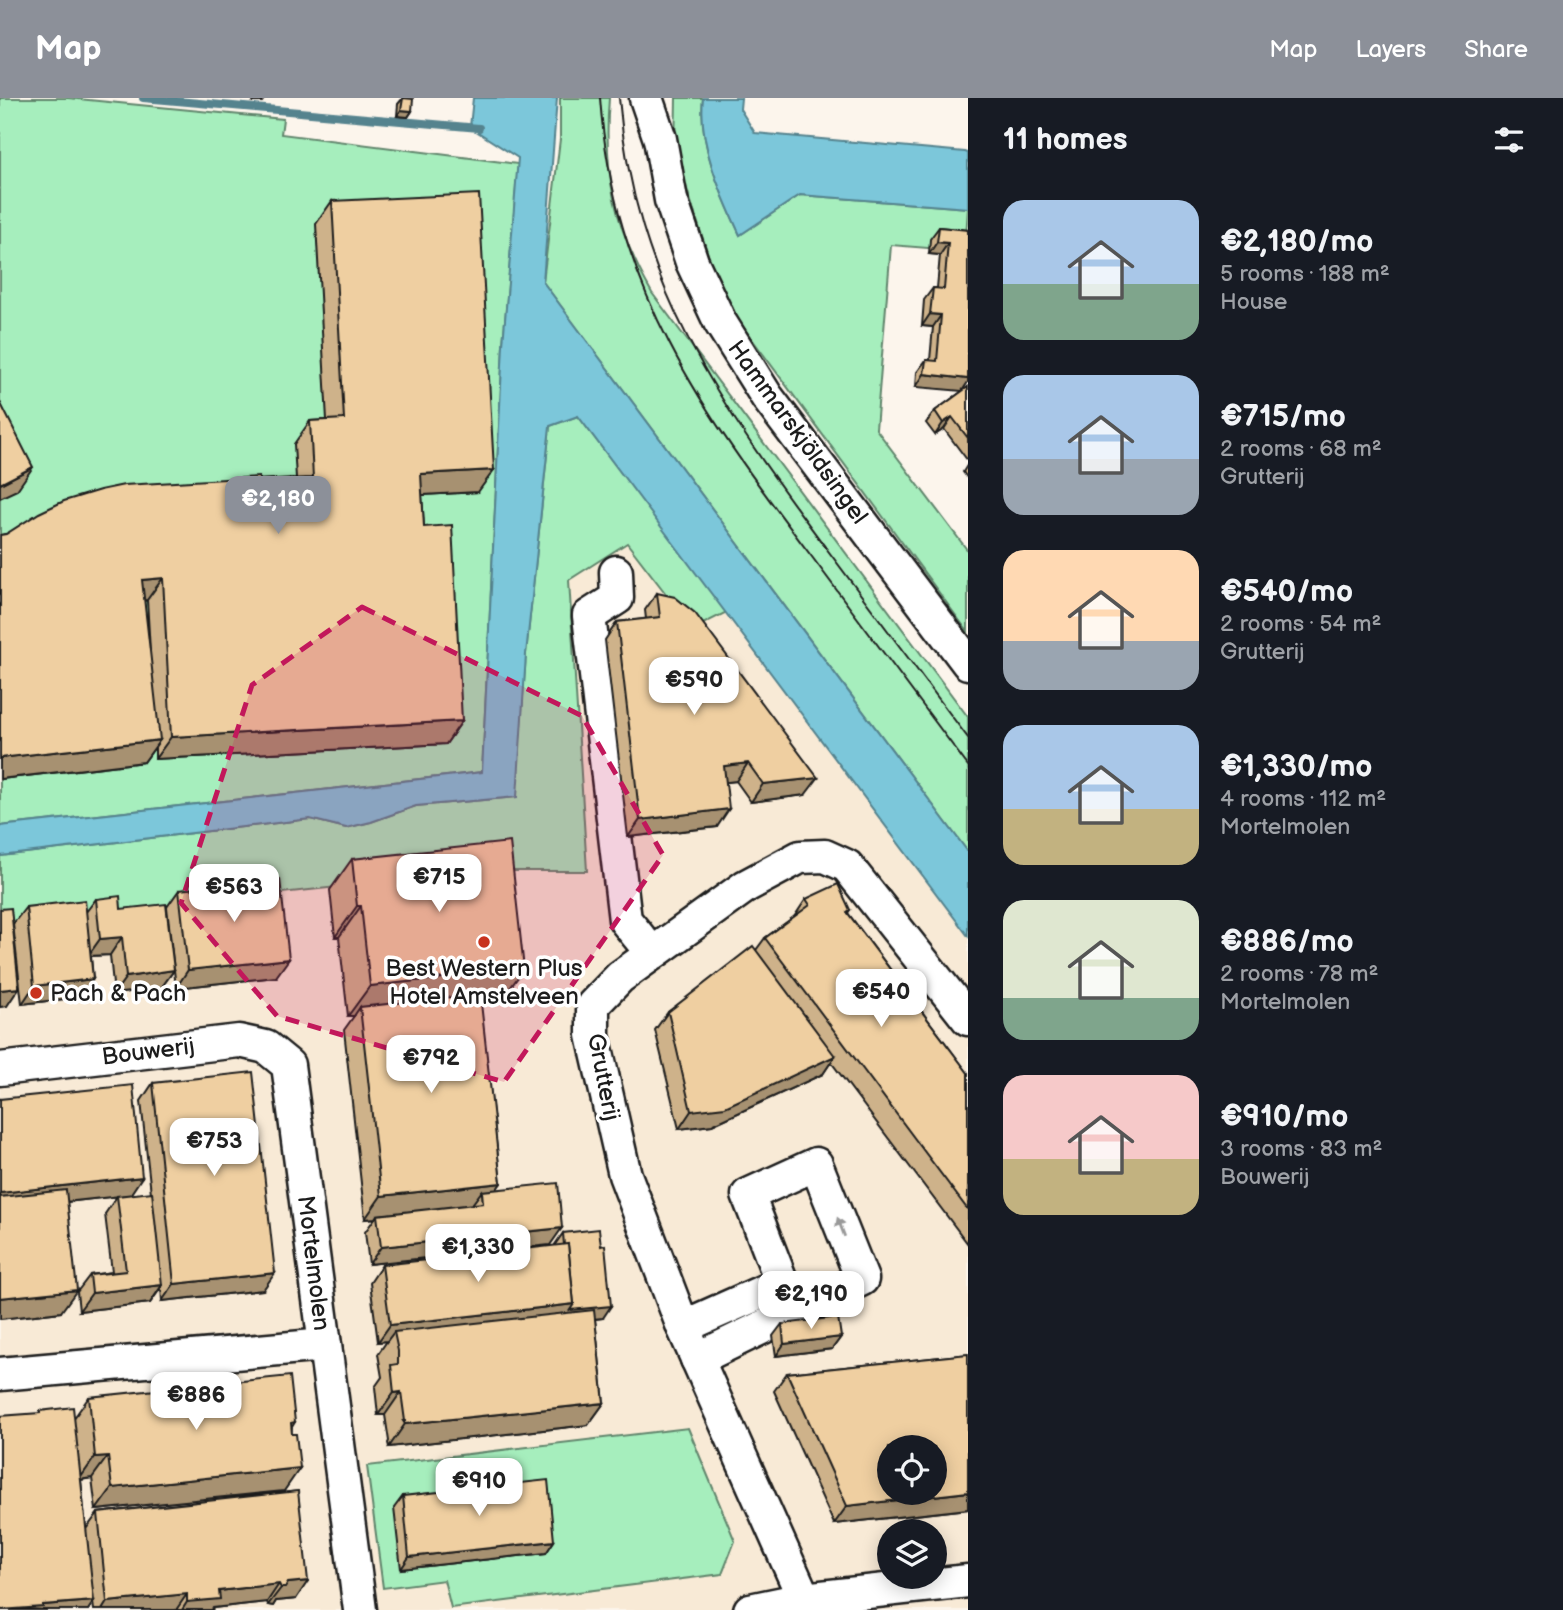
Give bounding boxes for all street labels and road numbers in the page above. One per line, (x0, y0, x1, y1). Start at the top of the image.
street label: Hammarskjöldsingel (721, 335, 874, 530)
street label: Bouwerij (100, 1031, 196, 1072)
street label: Grutterij (581, 1031, 626, 1123)
street label: Mortelmolen (291, 1194, 336, 1332)

